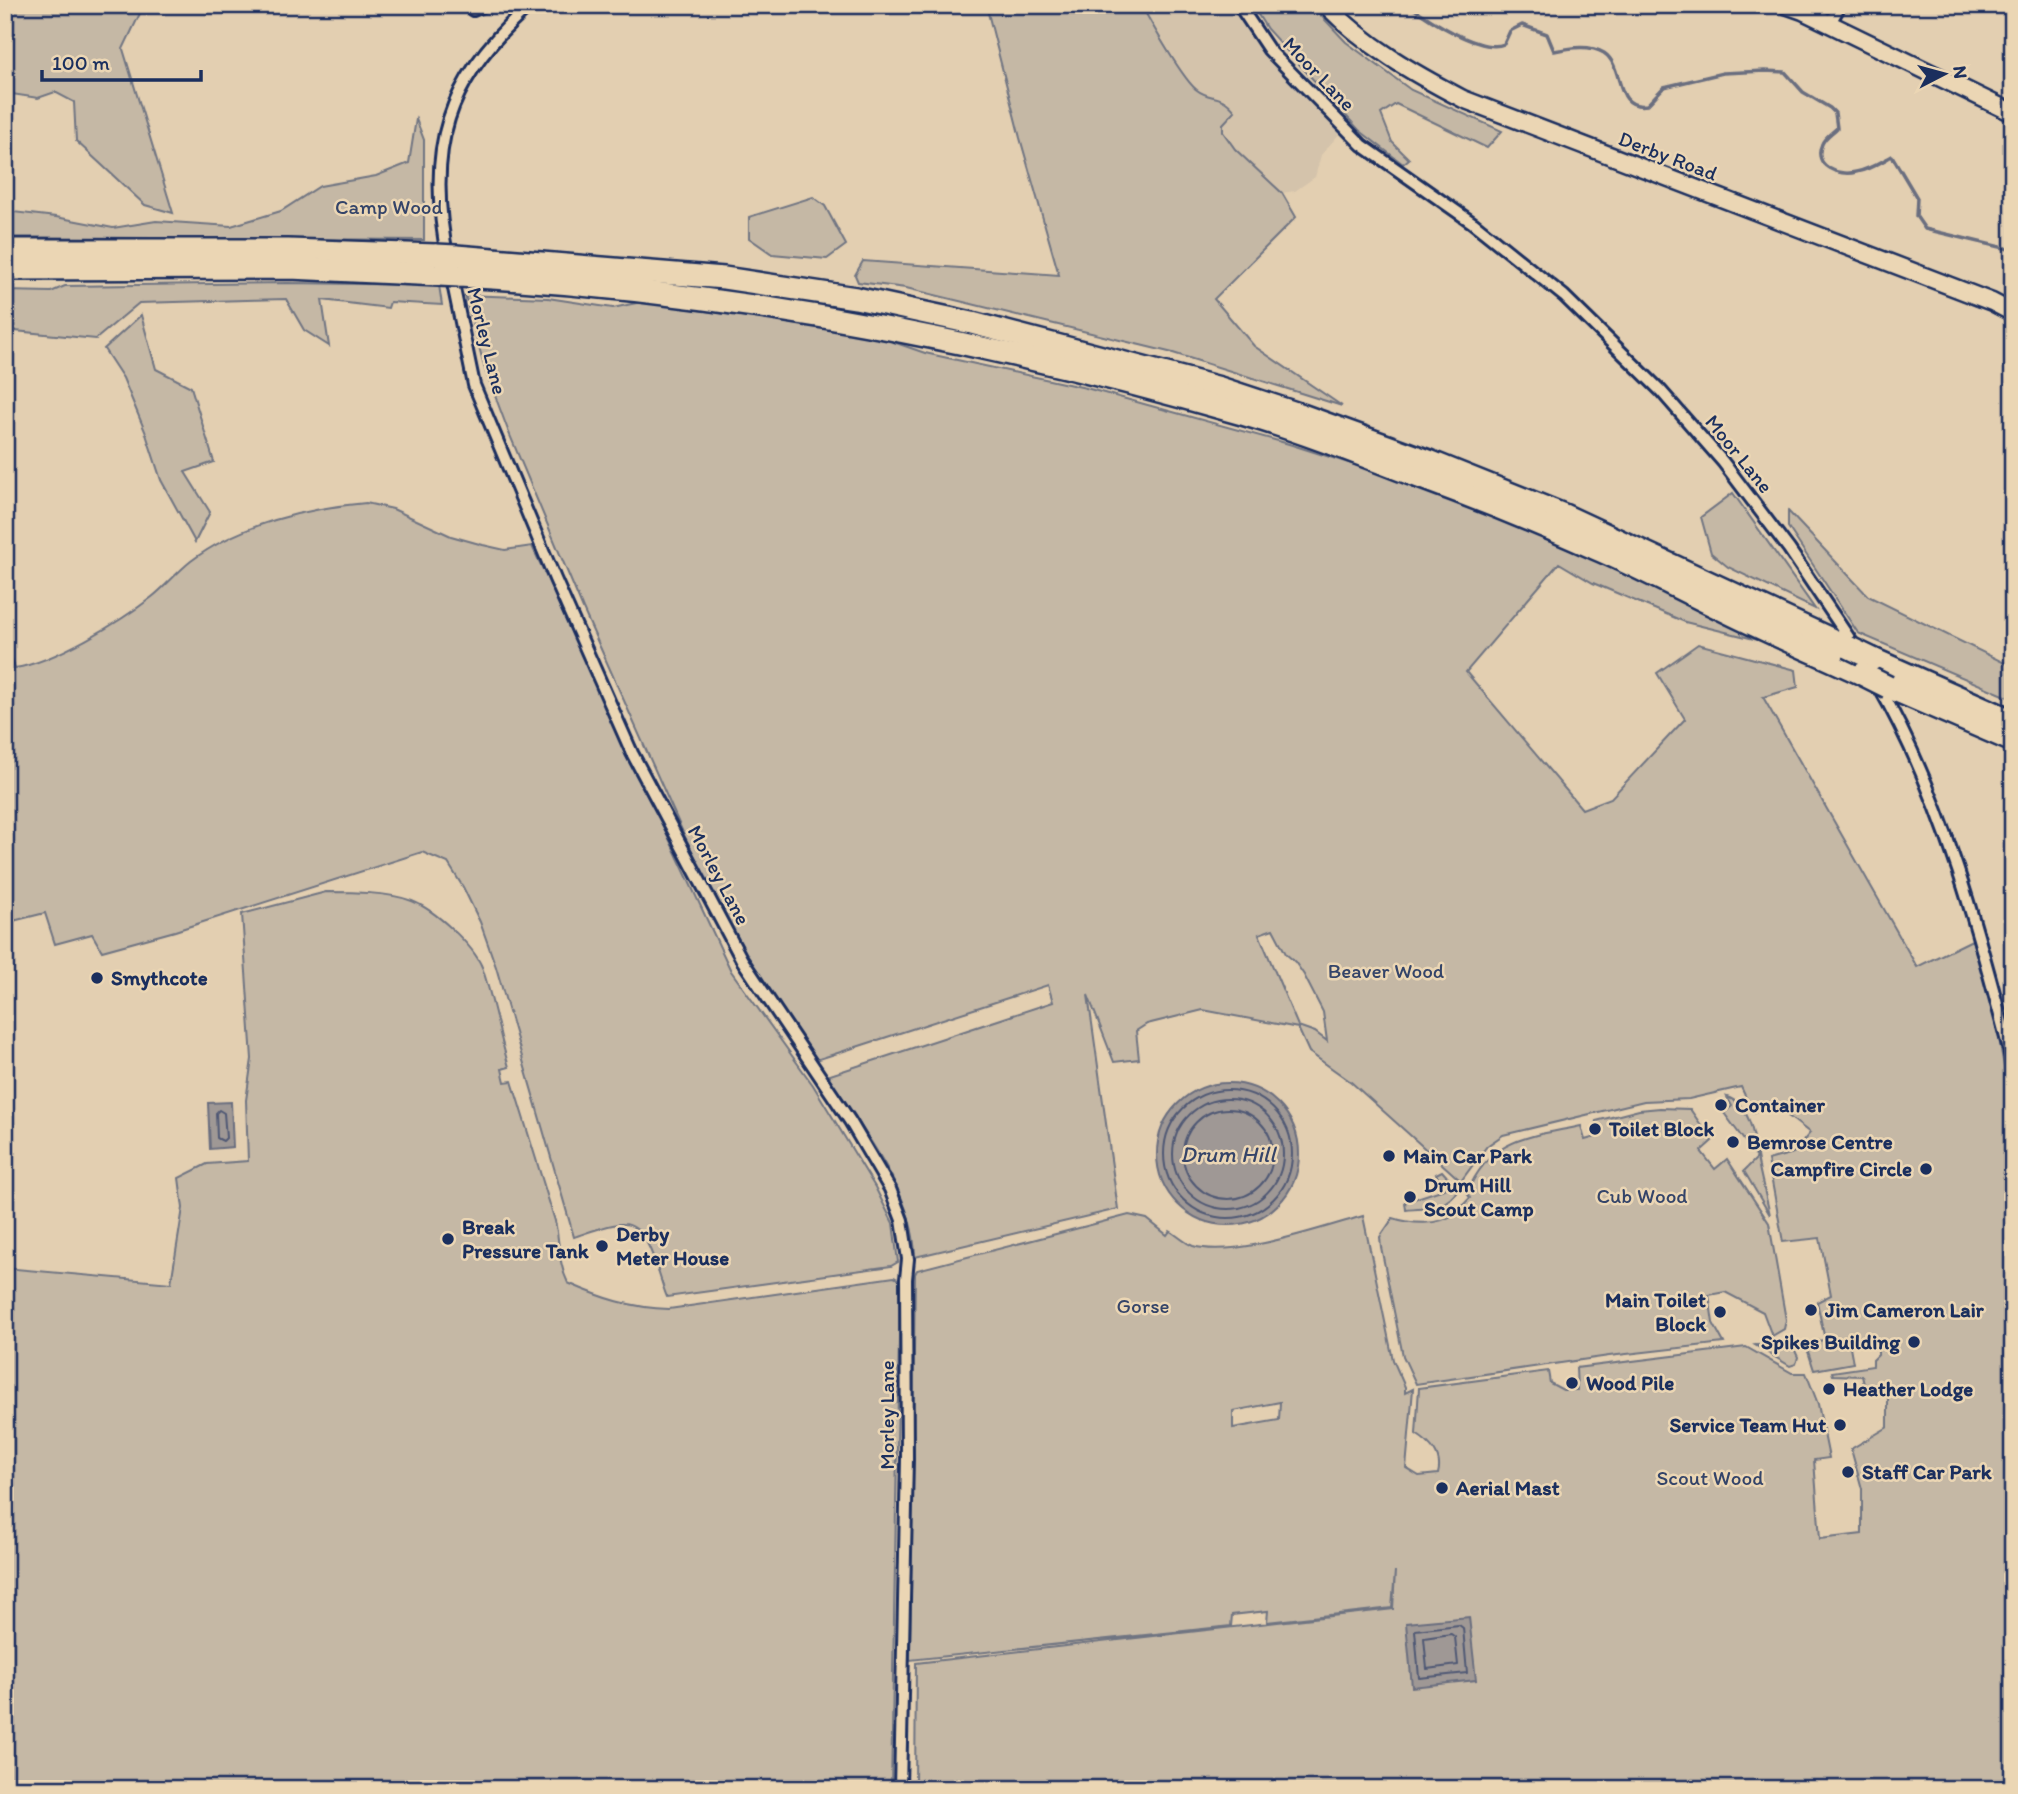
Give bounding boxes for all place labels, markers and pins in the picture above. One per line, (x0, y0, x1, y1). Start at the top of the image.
place label: Smythcote (111, 965, 208, 991)
marker: Smythcote (89, 970, 105, 986)
place label: Container (1735, 1092, 1826, 1117)
marker: Container (1713, 1097, 1729, 1113)
place label: Toilet Block (1608, 1116, 1715, 1141)
marker: Toilet Block (1587, 1121, 1603, 1137)
place label: Bemrose Centre (1747, 1129, 1893, 1154)
marker: Bemrose Centre (1725, 1134, 1741, 1150)
place label: Main Car Park (1403, 1143, 1533, 1168)
marker: Main Car Park (1381, 1148, 1397, 1164)
place label: Campfire Circle (1770, 1156, 1912, 1182)
marker: Campfire Circle (1918, 1161, 1934, 1177)
place label: Drum Hill Scout Camp (1424, 1172, 1534, 1222)
marker: Drum Hill Scout Camp (1402, 1189, 1418, 1205)
place label: Break Pressure Tank (462, 1214, 590, 1263)
place label: Derby Meter House (616, 1221, 729, 1270)
marker: Break Pressure Tank (440, 1231, 456, 1247)
marker: Derby Meter House (594, 1238, 610, 1254)
place label: Main Toilet Block (1605, 1287, 1707, 1336)
place label: Jim Cameron Lair (1824, 1297, 1985, 1322)
marker: Jim Cameron Lair (1803, 1302, 1819, 1318)
marker: Main Toilet Block (1712, 1304, 1728, 1320)
place label: Spikes Building (1761, 1329, 1901, 1355)
marker: Spikes Building (1906, 1334, 1922, 1350)
place label: Wood Pile (1586, 1370, 1674, 1395)
marker: Wood Pile (1564, 1375, 1580, 1391)
place label: Heather Lodge (1843, 1376, 1973, 1402)
marker: Heather Lodge (1821, 1381, 1837, 1397)
place label: Service Team Hut (1670, 1412, 1826, 1437)
marker: Service Team Hut (1832, 1417, 1848, 1433)
place label: Staff Car Park (1862, 1459, 1993, 1484)
marker: Staff Car Park (1840, 1464, 1856, 1480)
place label: Aerial Mast (1455, 1475, 1560, 1500)
marker: Aerial Mast (1434, 1480, 1450, 1496)

